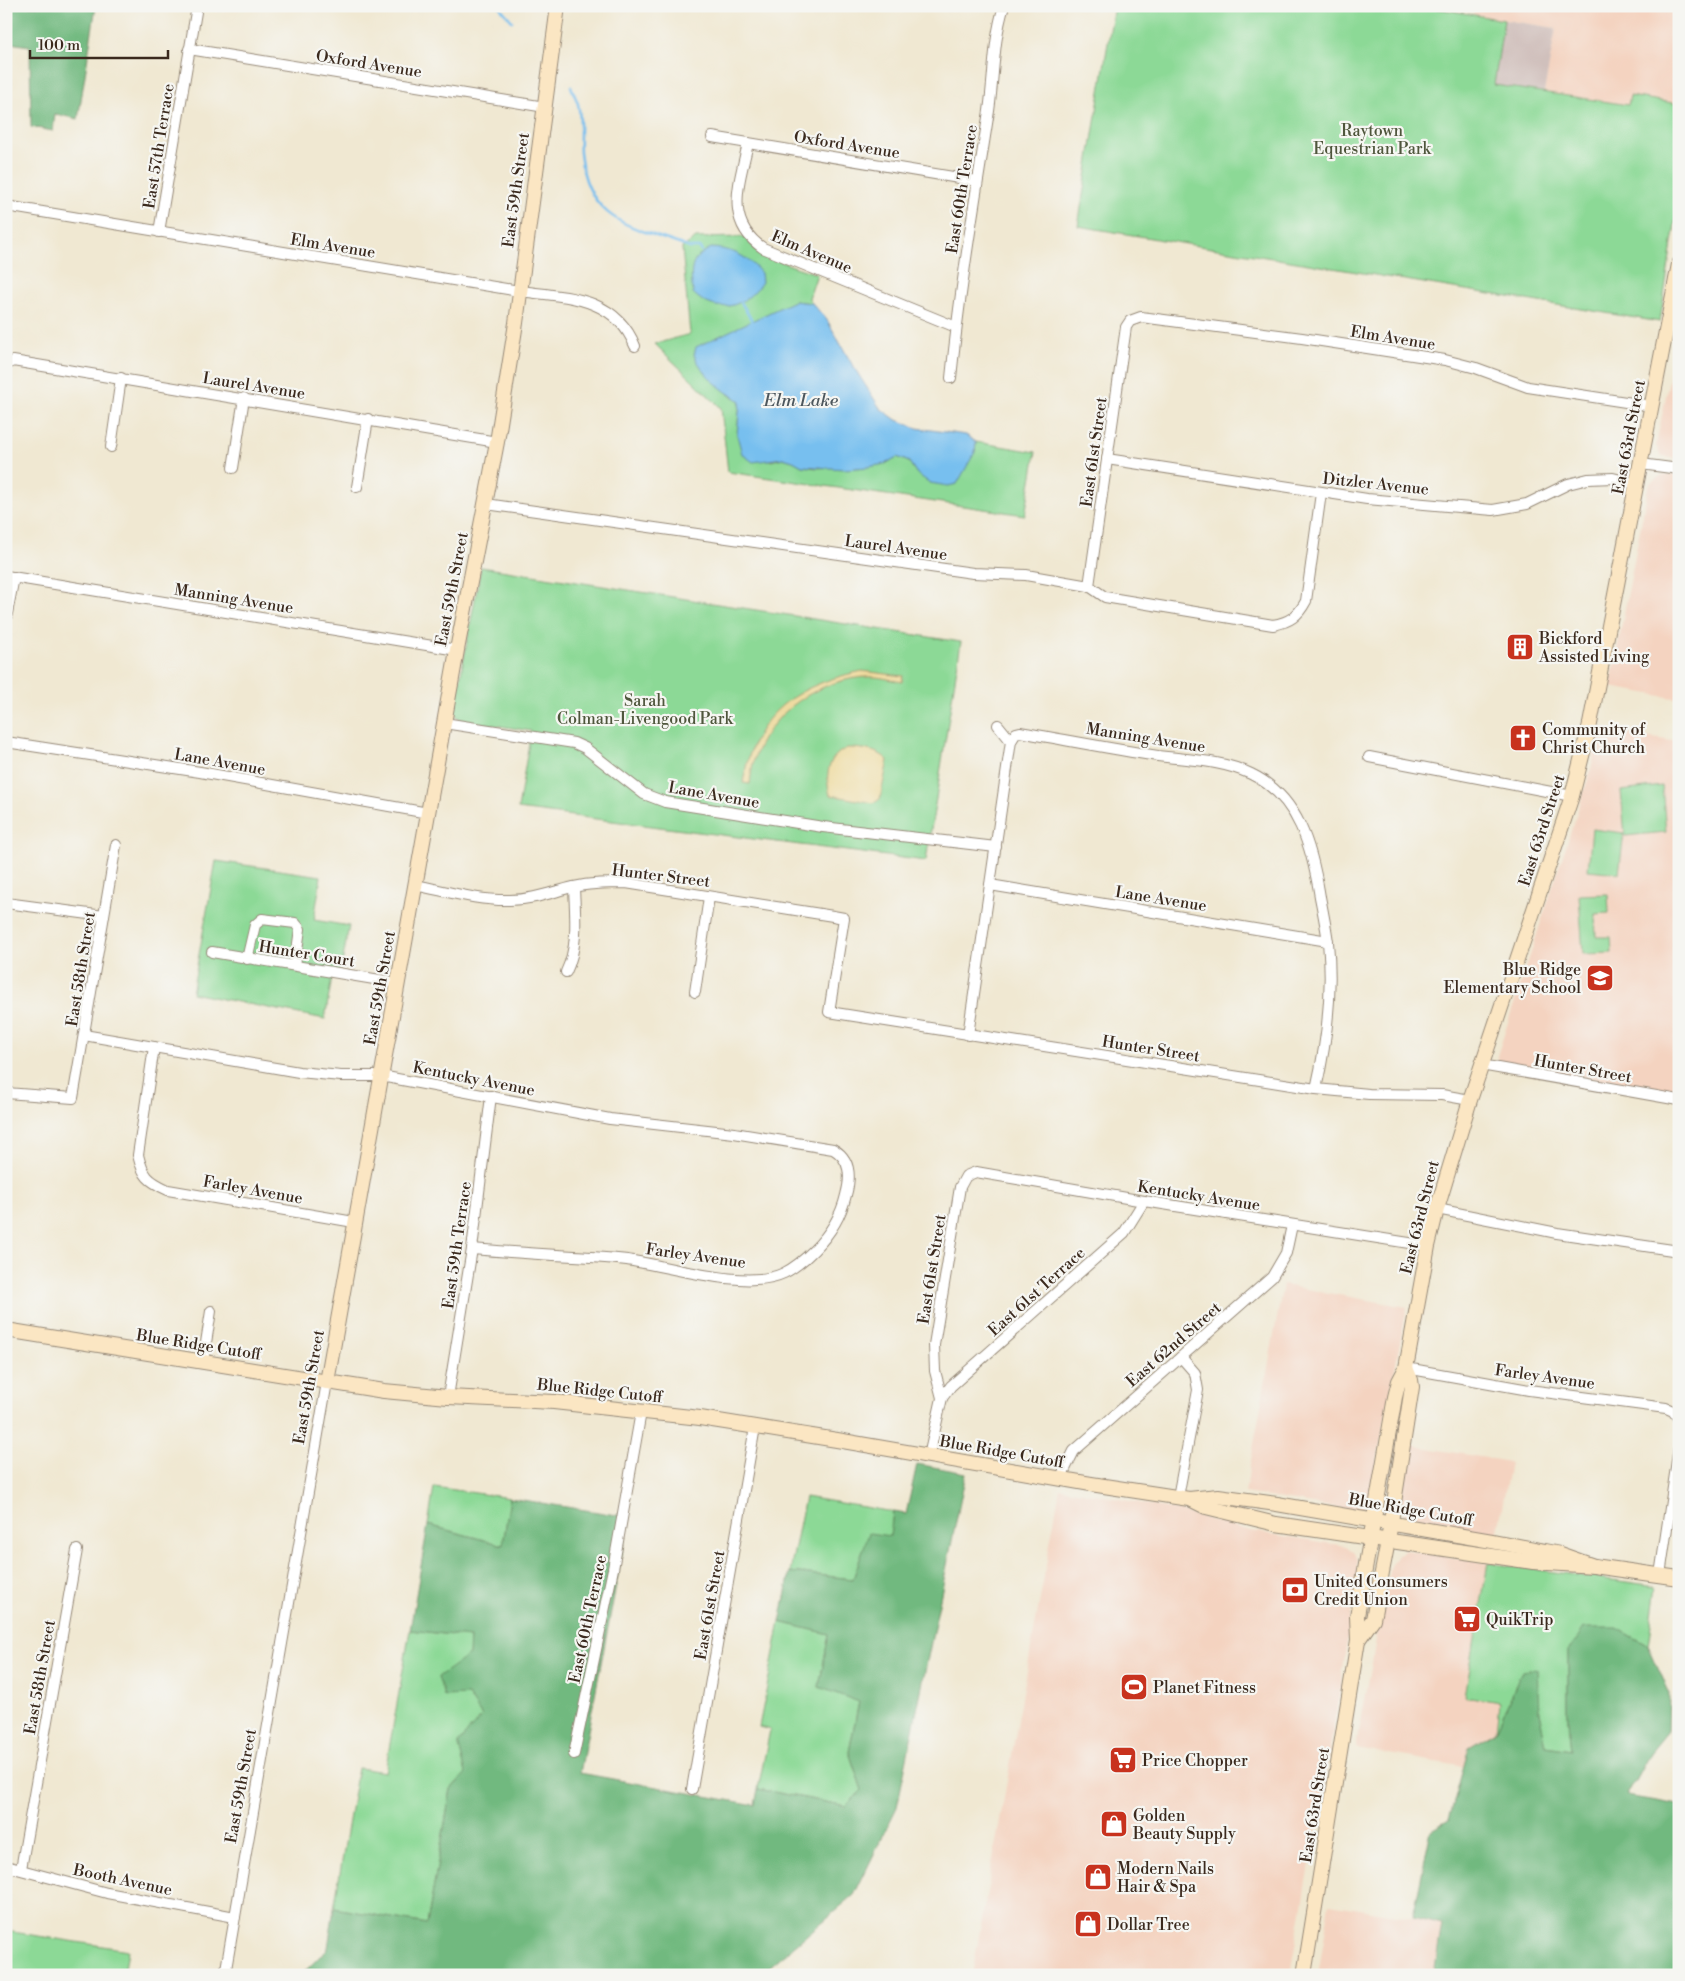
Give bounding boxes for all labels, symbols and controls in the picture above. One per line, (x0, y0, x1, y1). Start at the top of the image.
scale bar (30, 28, 168, 60)
text: 100 m (38, 36, 80, 55)
street label: Oxford Avenue (314, 46, 423, 82)
street label: East 57th Terrace (139, 82, 179, 210)
park label: Raytown Equestrian Park (1313, 121, 1432, 159)
street label: East 60th Terrace (942, 123, 982, 255)
street label: Oxford Avenue (792, 127, 901, 163)
street label: East 59th Street (498, 131, 534, 249)
street label: Elm Avenue (768, 226, 855, 278)
street label: Elm Avenue (289, 229, 377, 263)
street label: Elm Avenue (1349, 321, 1437, 355)
street label: Laurel Avenue (201, 368, 306, 404)
street label: East 63rd Street (1608, 378, 1650, 496)
water label: Elm Lake (763, 389, 839, 412)
street label: East 61st Street (1076, 395, 1112, 508)
street label: Ditzler Avenue (1322, 468, 1430, 500)
street label: East 59th Street (431, 530, 473, 648)
street label: Laurel Avenue (843, 531, 948, 565)
street label: Manning Avenue (173, 580, 295, 618)
place label: Bickford Assisted Living (1538, 629, 1650, 667)
building icon: Bickford Assisted Living (1505, 632, 1535, 662)
park label: Sarah Colman-Livengood Park (557, 691, 735, 729)
street label: Manning Avenue (1085, 719, 1207, 757)
place label: Community of Christ Church (1542, 720, 1646, 758)
church icon: Community of Christ Church (1508, 723, 1538, 753)
street label: Lane Avenue (173, 744, 267, 780)
street label: East 63rd Street (1514, 772, 1570, 889)
street label: Lane Avenue (667, 777, 761, 813)
street label: Hunter Street (611, 860, 711, 892)
street label: Lane Avenue (1114, 882, 1208, 916)
street label: East 58th Street (62, 910, 100, 1028)
street label: East 59th Street (360, 929, 400, 1047)
street label: Hunter Court (257, 936, 357, 972)
place label: Blue Ridge Elementary School (1444, 960, 1581, 998)
school or university icon: Blue Ridge Elementary School (1585, 963, 1615, 993)
street label: Hunter Street (1101, 1031, 1202, 1067)
street label: Hunter Street (1532, 1051, 1634, 1087)
street label: Kentucky Avenue (411, 1057, 537, 1101)
street label: East 63rd Street (1396, 1158, 1444, 1276)
street label: Farley Avenue (201, 1171, 304, 1209)
street label: Kentucky Avenue (1136, 1176, 1262, 1216)
street label: East 59th Terrace (438, 1180, 476, 1310)
street label: East 61st Street (913, 1212, 951, 1326)
street label: Farley Avenue (645, 1239, 747, 1273)
street label: East 61st Terrace (984, 1243, 1089, 1341)
street label: East 62nd Street (1122, 1298, 1226, 1391)
street label: Blue Ridge Cutoff (134, 1325, 263, 1365)
street label: East 59th Street (289, 1328, 329, 1446)
street label: Farley Avenue (1494, 1360, 1596, 1394)
street label: Blue Ridge Cutoff (535, 1374, 664, 1408)
street label: Blue Ridge Cutoff (937, 1431, 1066, 1473)
street label: Blue Ridge Cutoff (1346, 1489, 1475, 1531)
street label: East 61st Street (691, 1548, 730, 1662)
street label: East 60th Terrace (565, 1553, 611, 1685)
place label: United Consumers Credit Union (1314, 1572, 1448, 1610)
bank icon: United Consumers Credit Union (1280, 1575, 1310, 1605)
supermarket icon: QuikTrip (1452, 1604, 1482, 1634)
place label: QuikTrip (1486, 1610, 1554, 1630)
street label: East 58th Street (20, 1618, 60, 1736)
sports icon: Planet Fitness (1119, 1672, 1149, 1702)
place label: Planet Fitness (1153, 1678, 1256, 1698)
street label: East 59th Street (221, 1727, 261, 1845)
supermarket icon: Price Chopper (1108, 1745, 1138, 1775)
street label: East 63rd Street (1296, 1746, 1334, 1864)
place label: Price Chopper (1142, 1751, 1248, 1771)
place label: Golden Beauty Supply (1132, 1806, 1236, 1844)
shop icon: Golden Beauty Supply (1099, 1809, 1129, 1839)
place label: Modern Nails Hair & Spa (1117, 1859, 1214, 1897)
street label: Booth Avenue (71, 1860, 174, 1900)
shop icon: Modern Nails Hair & Spa (1083, 1862, 1113, 1892)
shop icon: Dollar Tree (1073, 1909, 1103, 1939)
place label: Dollar Tree (1107, 1915, 1190, 1935)

